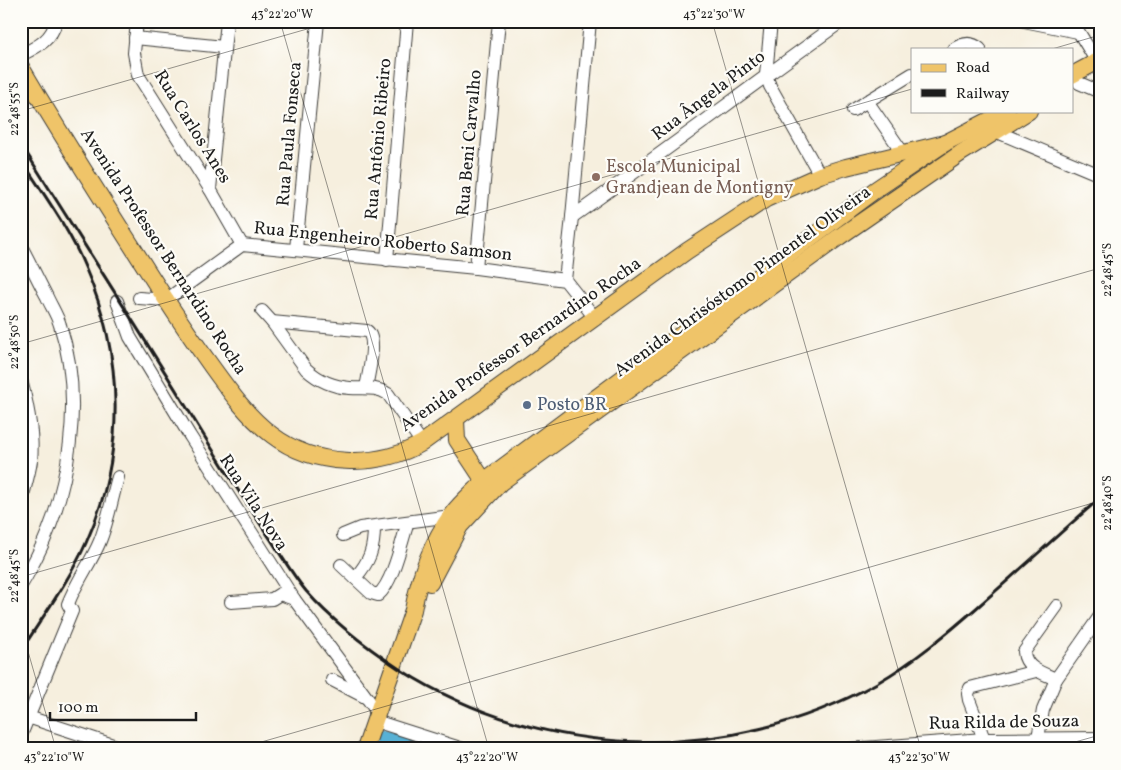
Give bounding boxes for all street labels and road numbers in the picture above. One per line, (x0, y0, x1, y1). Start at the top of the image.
street label: Rua Ângela Pinto (647, 45, 771, 147)
street label: Rua Antônio Ribeiro (359, 57, 399, 221)
street label: Rua Paula Fonseca (271, 61, 309, 207)
street label: Rua Carlos Anes (147, 66, 237, 188)
street label: Rua Beni Carvalho (451, 69, 489, 217)
street label: Avenida Professor Bernardino Rocha (74, 124, 252, 380)
street label: Avenida Chrisóstomo Pimentel Oliveira (609, 180, 877, 384)
street label: Rua Engenheiro Roberto Samson (252, 216, 514, 268)
street label: Avenida Professor Bernardino Rocha (395, 252, 647, 438)
street label: Rua Vila Nova (212, 450, 294, 556)
street label: Rua Rilda de Souza (928, 709, 1080, 737)

